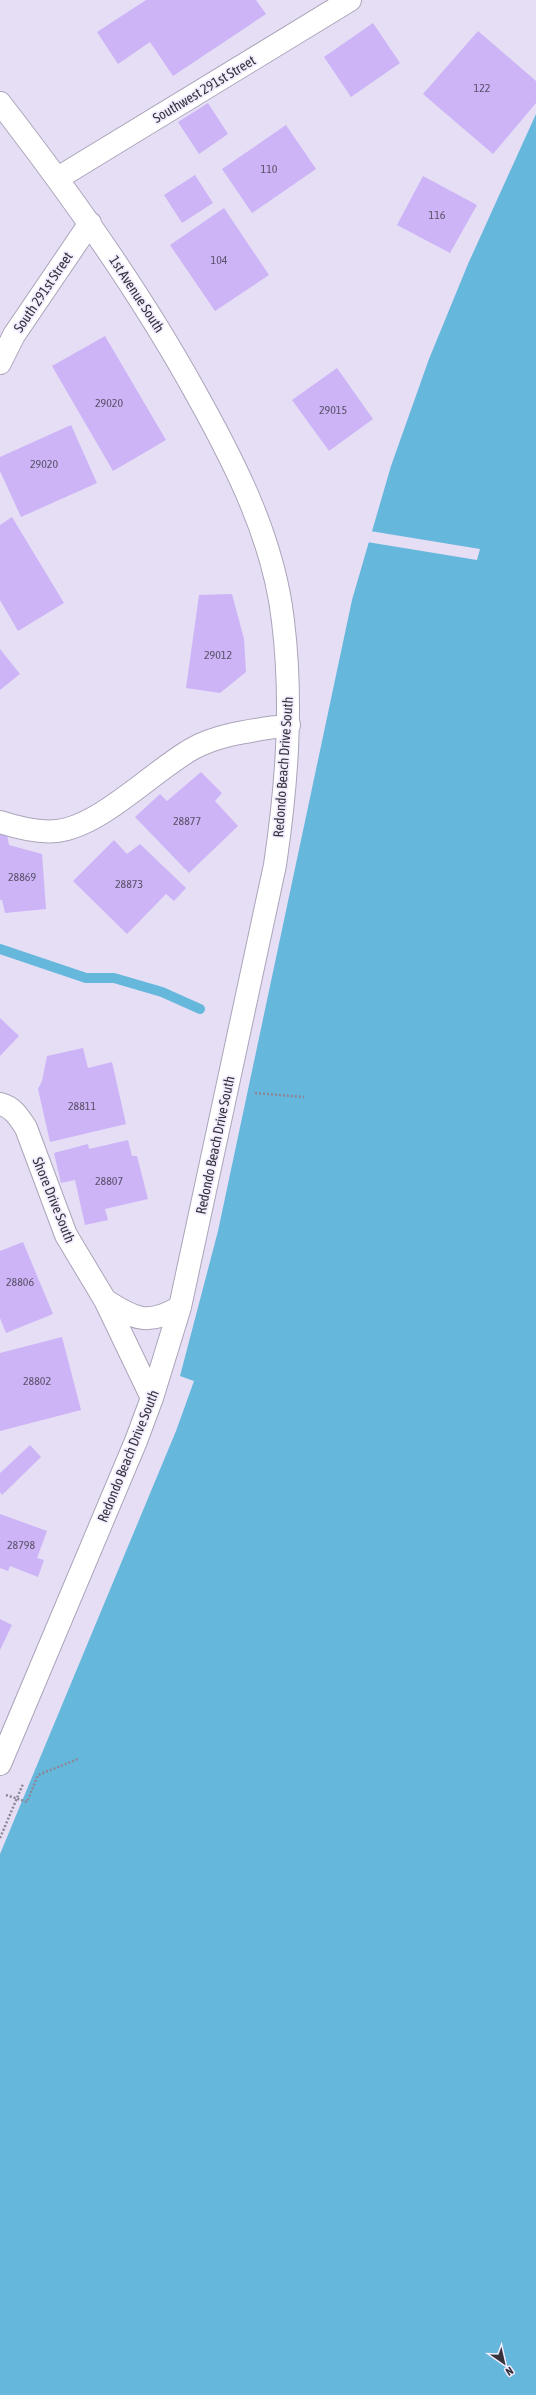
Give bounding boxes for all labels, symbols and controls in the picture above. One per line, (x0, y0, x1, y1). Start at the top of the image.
street label: Southwest 291st Street (150, 52, 258, 126)
house number: 122 (474, 81, 490, 95)
house number: 110 (261, 162, 278, 176)
house number: 116 (429, 208, 446, 222)
street label: South 291st Street (10, 249, 76, 335)
street label: 1st Avenue South (106, 253, 168, 335)
house number: 104 (211, 253, 228, 267)
house number: 29020 (95, 396, 123, 410)
house number: 29015 (319, 403, 347, 417)
house number: 29020 (30, 457, 58, 471)
house number: 29012 (204, 648, 232, 662)
street label: Redondo Beach Drive South (270, 696, 296, 838)
house number: 28877 (173, 814, 201, 828)
house number: 28869 (8, 870, 36, 884)
house number: 28873 (115, 877, 143, 891)
street label: Redondo Beach Drive South (193, 1074, 237, 1216)
house number: 28811 (68, 1099, 96, 1113)
street label: Shore Drive South (30, 1155, 78, 1245)
house number: 28807 (95, 1174, 123, 1188)
house number: 28806 (6, 1275, 34, 1289)
house number: 28802 (23, 1374, 51, 1388)
street label: Redondo Beach Drive South (94, 1388, 162, 1524)
house number: 28798 (7, 1538, 35, 1552)
north arrow (484, 2343, 524, 2383)
text: N (504, 2364, 516, 2378)

